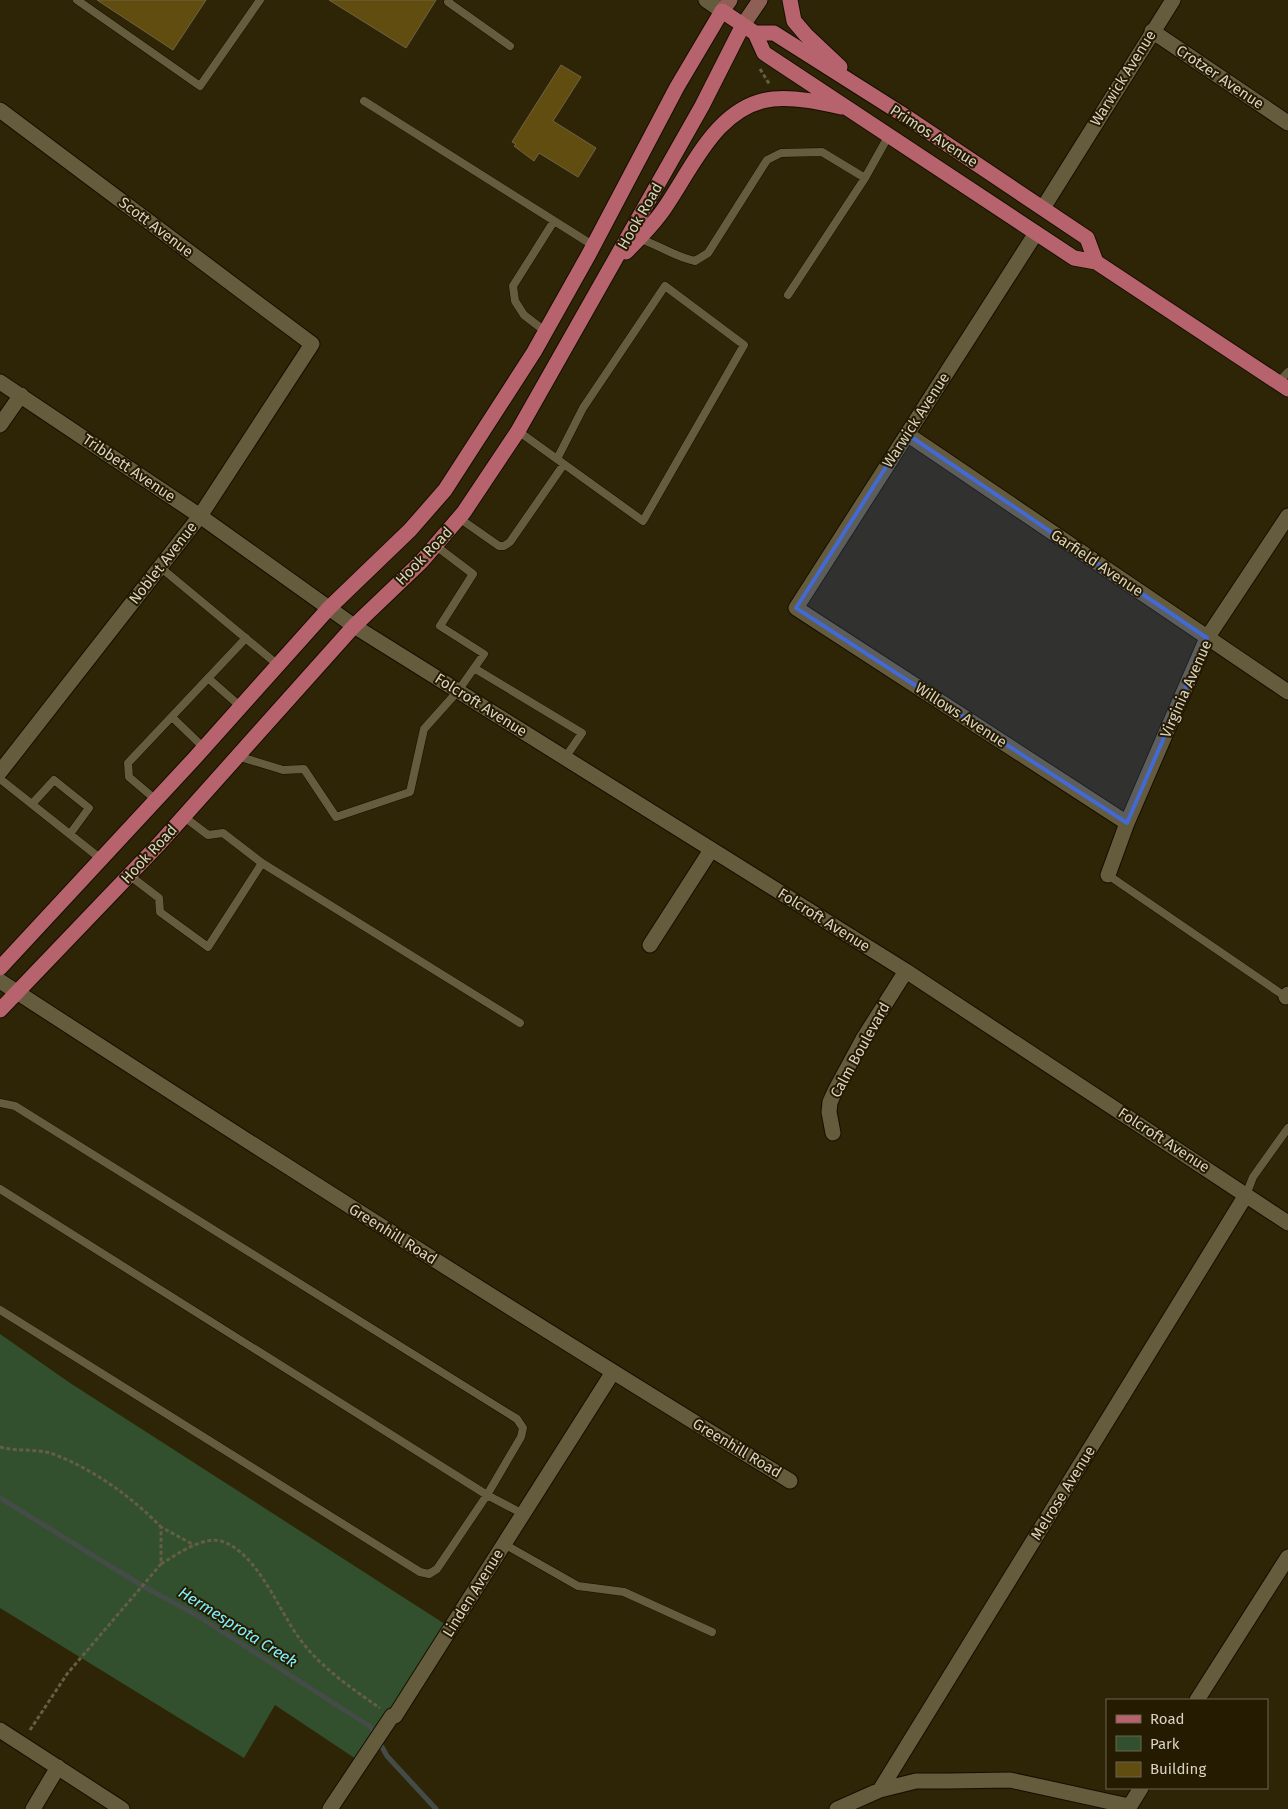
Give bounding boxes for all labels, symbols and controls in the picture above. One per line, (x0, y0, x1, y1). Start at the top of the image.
street label: Warwick Avenue (1086, 27, 1160, 129)
street label: Crotzer Avenue (1173, 41, 1267, 113)
street label: Primos Avenue (887, 101, 981, 171)
street label: Hook Road (614, 179, 666, 253)
street label: Scott Avenue (115, 193, 197, 261)
street label: Warwick Avenue (879, 369, 953, 471)
street label: Tribbett Avenue (79, 430, 179, 506)
street label: Noblet Avenue (125, 518, 201, 608)
street label: Hook Road (392, 523, 456, 589)
street label: Garfield Avenue (1047, 526, 1147, 600)
street label: Virginia Avenue (1156, 637, 1216, 741)
street label: Folcroft Avenue (432, 669, 530, 741)
street label: Willows Avenue (912, 679, 1010, 751)
street label: Hook Road (117, 821, 181, 887)
street label: Folcroft Avenue (775, 884, 873, 956)
street label: Calm Boulevard (826, 999, 894, 1101)
street label: Folcroft Avenue (1115, 1104, 1213, 1176)
street label: Greenhill Road (346, 1200, 440, 1268)
street label: Greenhill Road (689, 1414, 785, 1482)
street label: Melrose Avenue (1027, 1443, 1099, 1543)
street label: Linden Avenue (439, 1546, 507, 1640)
water label: Hermesprota Creek (175, 1583, 301, 1671)
legend (1106, 1699, 1268, 1789)
text: Road (1150, 1710, 1185, 1728)
text: Park (1150, 1735, 1180, 1753)
text: Building (1150, 1760, 1206, 1778)

